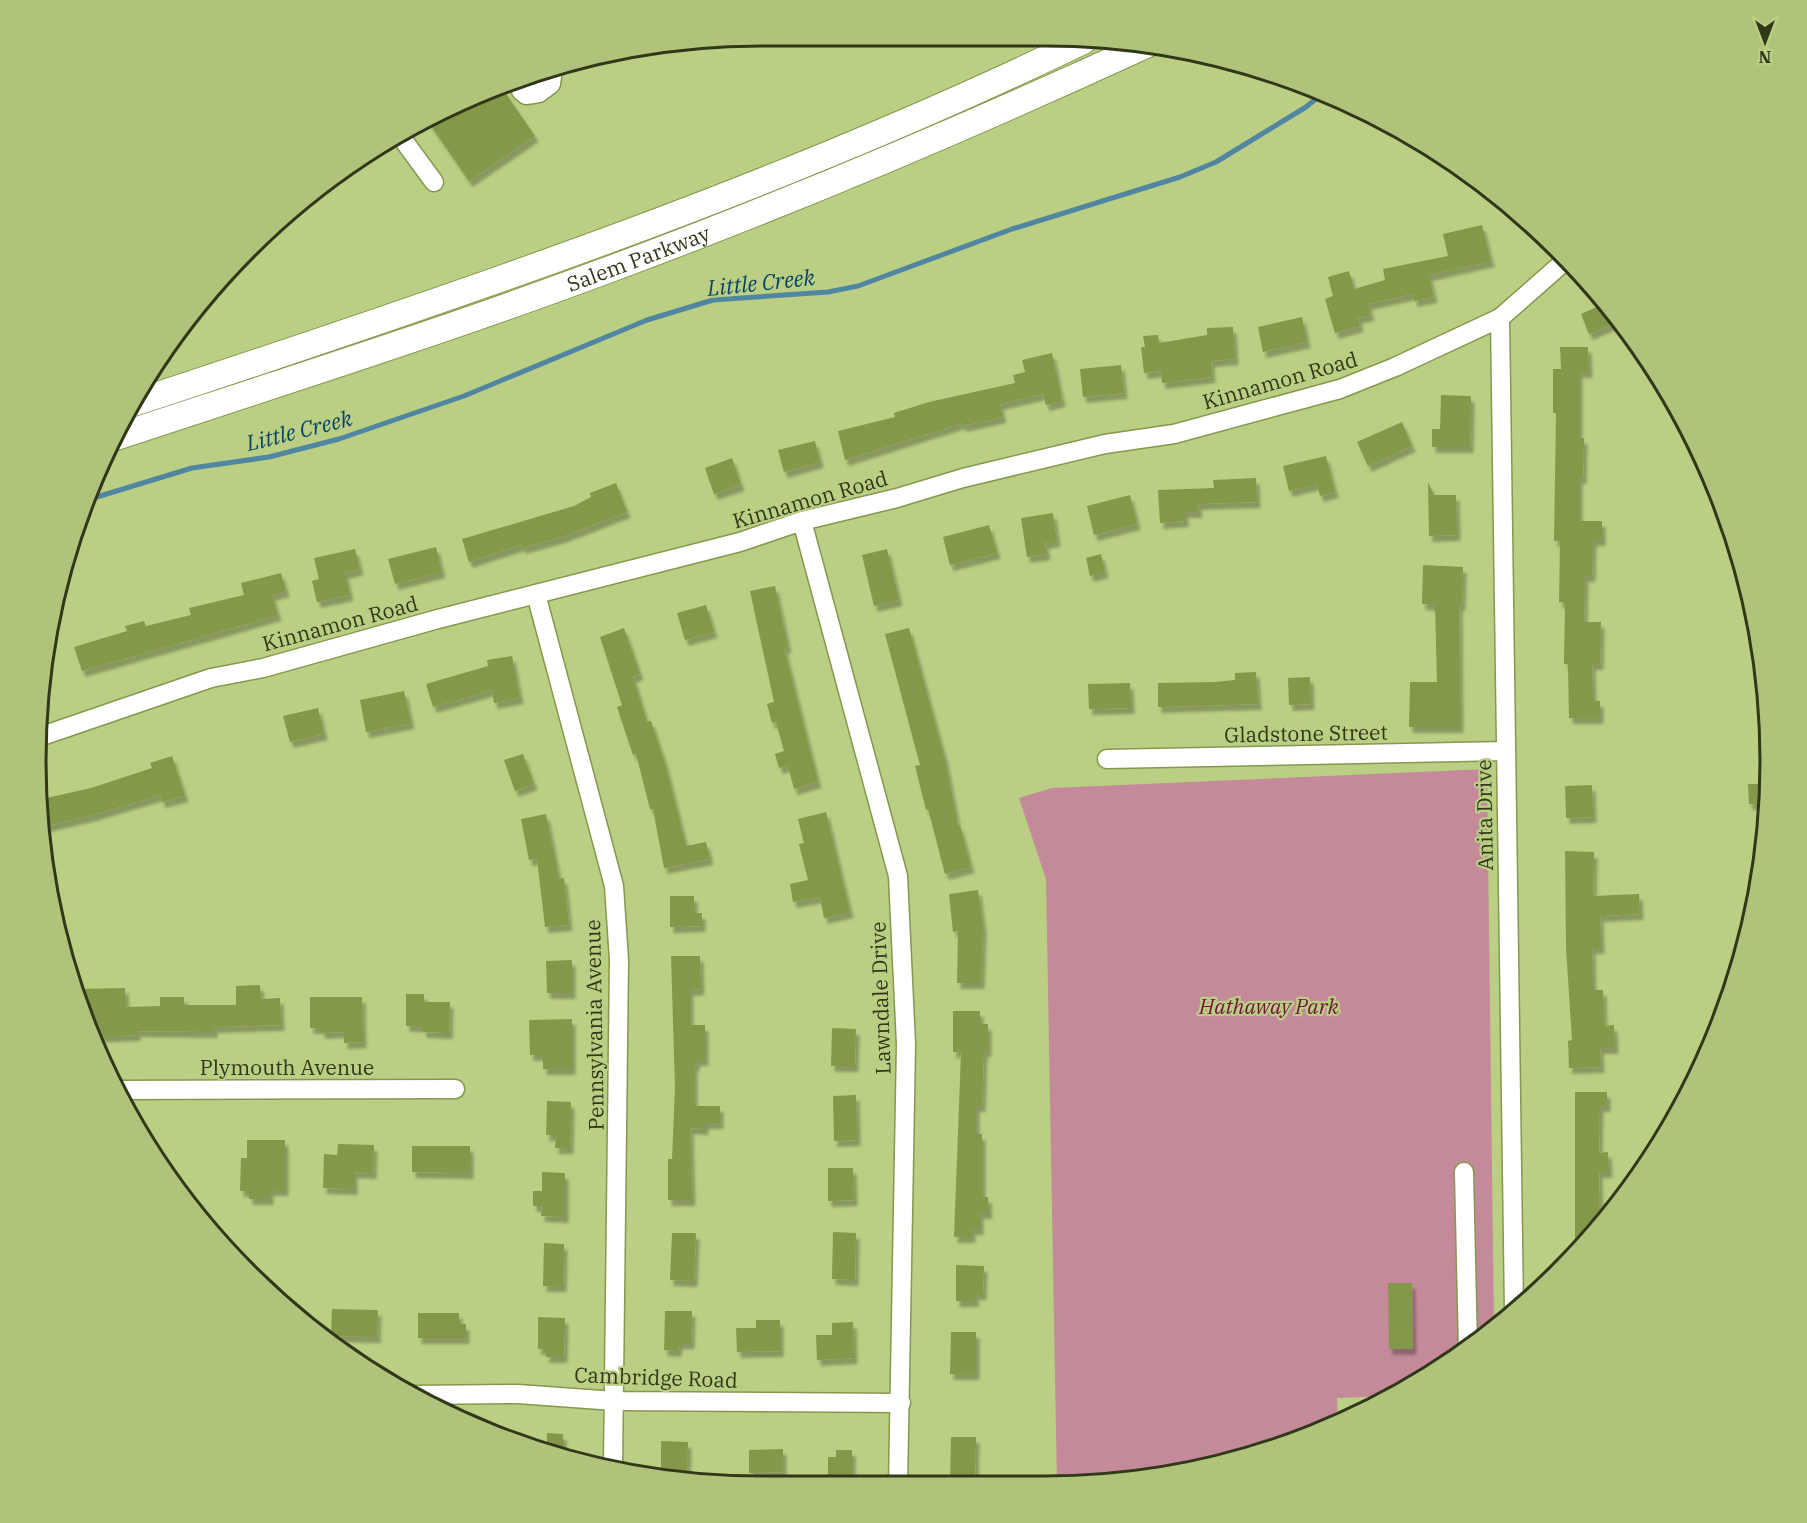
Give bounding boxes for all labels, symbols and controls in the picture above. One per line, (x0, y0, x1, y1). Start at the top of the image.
north arrow (1735, 12, 1795, 72)
text: N (1759, 47, 1771, 67)
street label: Salem Parkway (563, 218, 715, 298)
water label: Little Creek (705, 262, 817, 302)
street label: Kinnamon Road (1199, 344, 1361, 416)
water label: Little Creek (242, 403, 355, 457)
street label: Kinnamon Road (729, 463, 891, 535)
street label: Kinnamon Road (259, 589, 421, 657)
street label: Gladstone Street (1224, 718, 1388, 748)
street label: Anita Drive (1469, 759, 1499, 871)
street label: Pennsylvania Avenue (578, 919, 610, 1131)
street label: Lawndale Drive (863, 921, 897, 1075)
park label: Hathaway Park (1198, 992, 1340, 1020)
street label: Plymouth Avenue (200, 1053, 374, 1081)
street label: Cambridge Road (574, 1360, 738, 1394)

